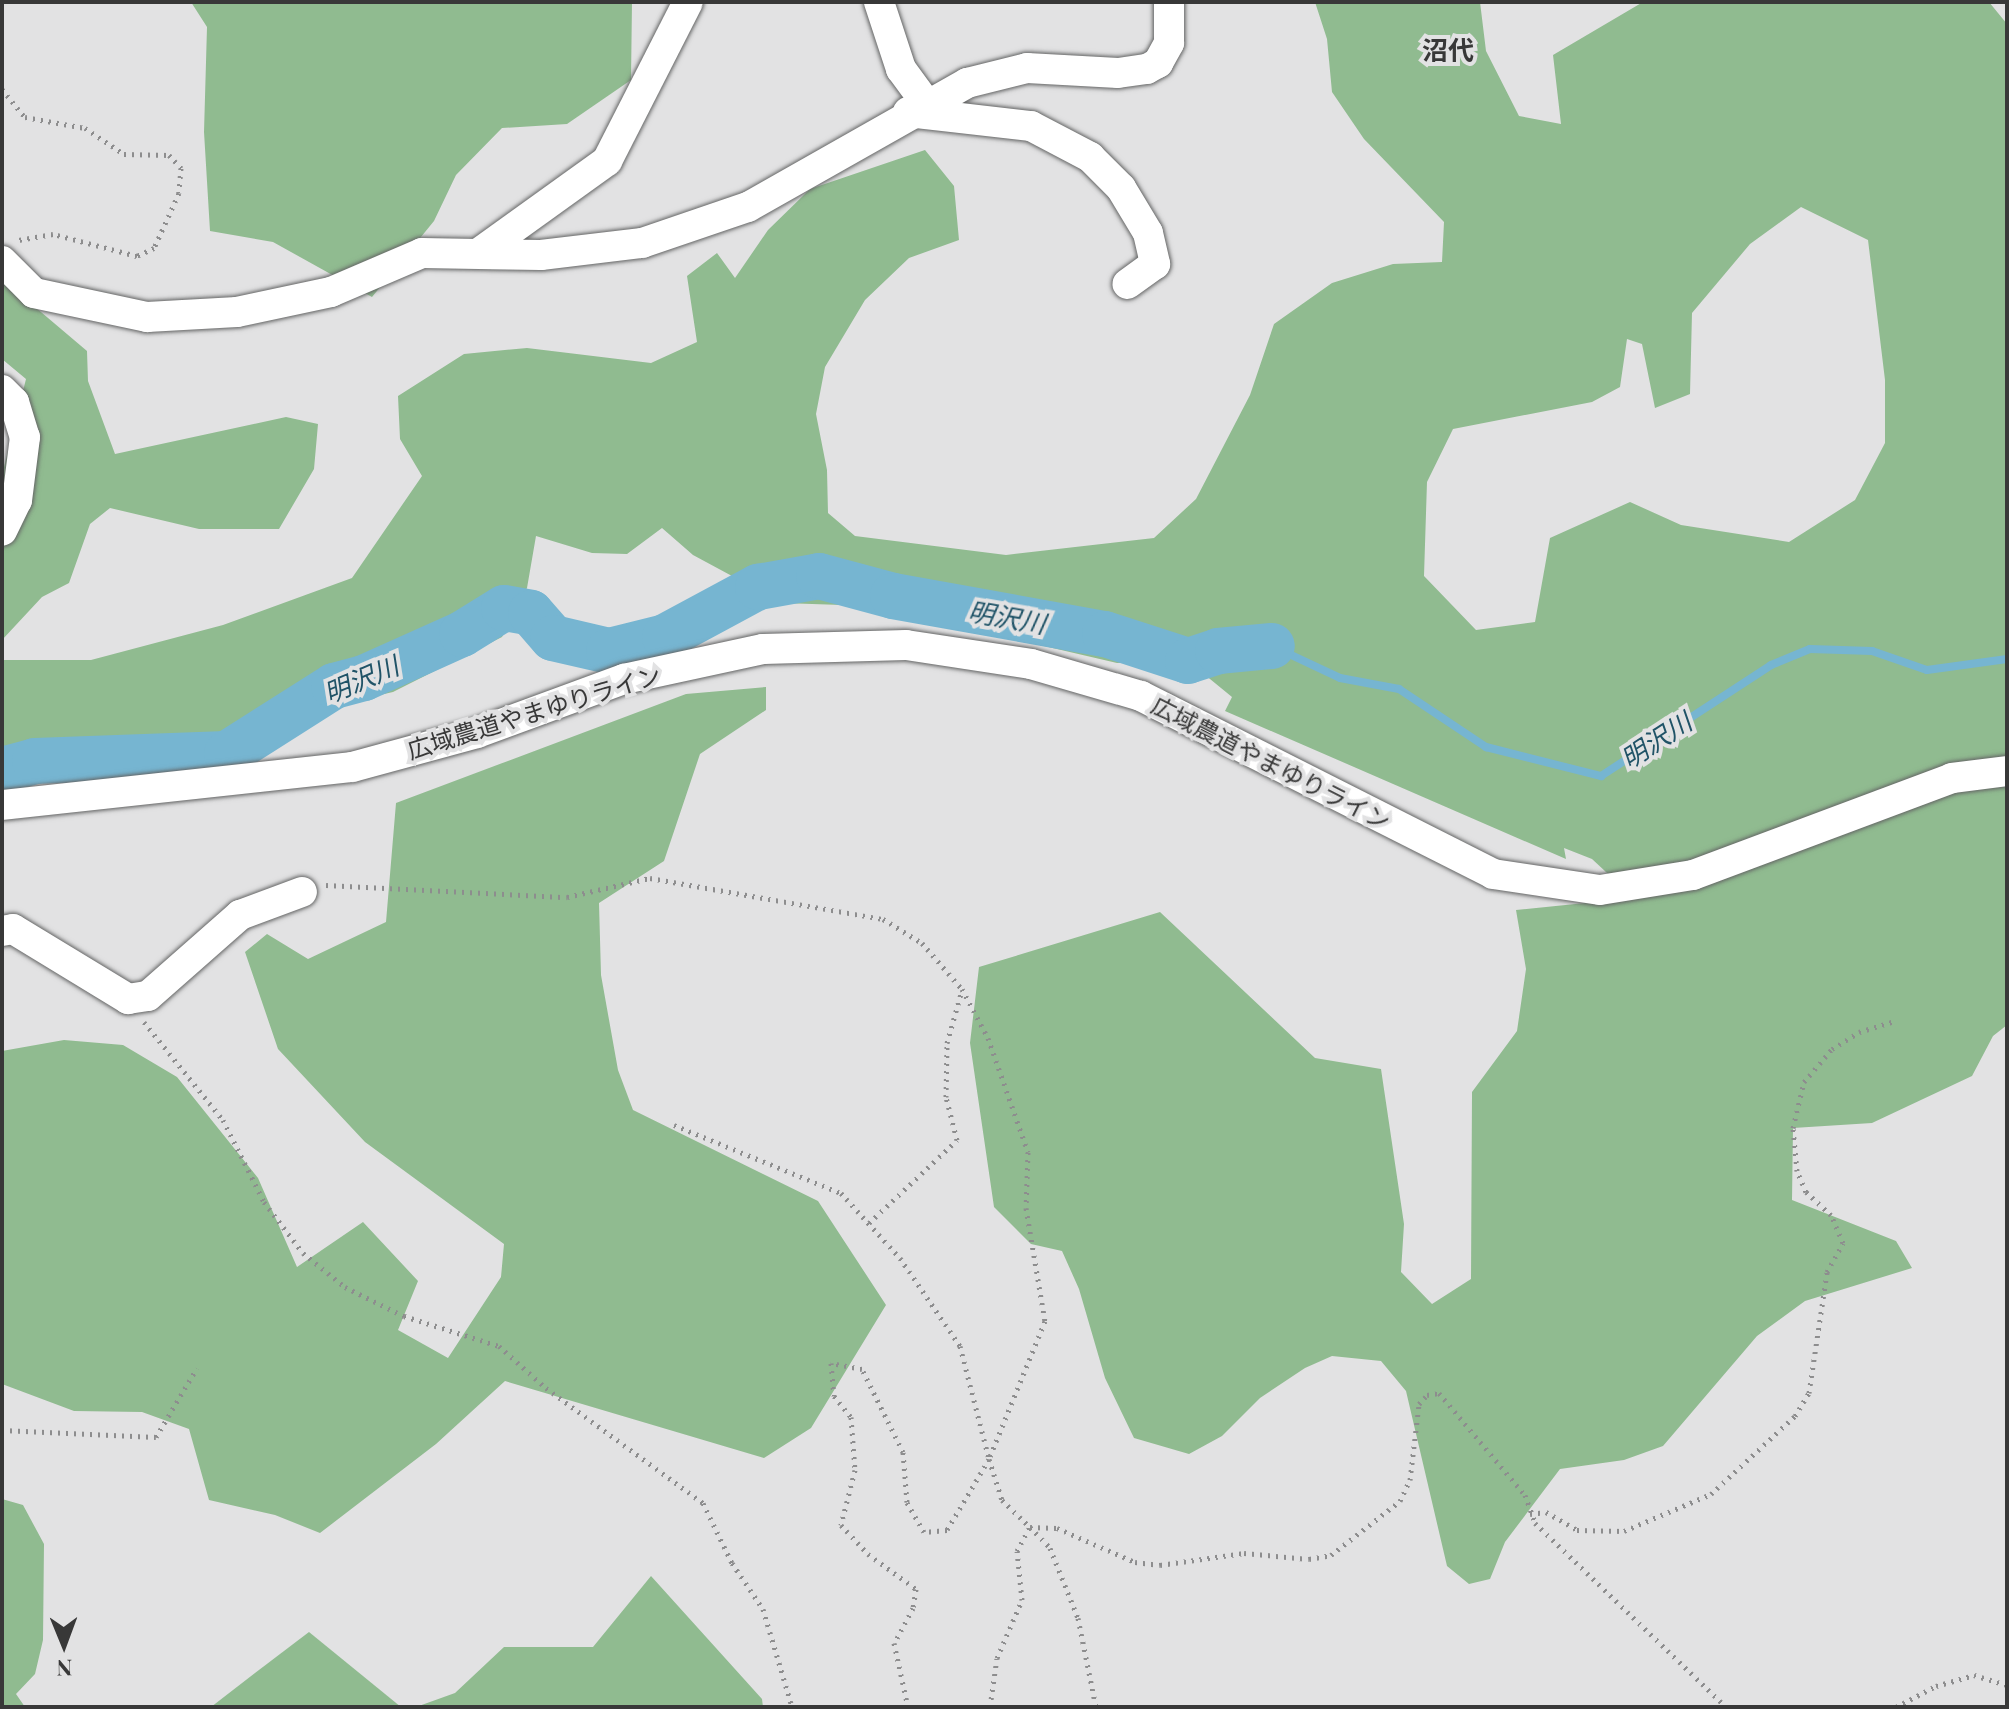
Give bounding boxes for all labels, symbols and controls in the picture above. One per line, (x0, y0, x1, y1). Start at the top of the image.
district label: 沼代 (1422, 34, 1474, 66)
water label: 明沢川 (966, 595, 1048, 639)
water label: 明沢川 (319, 649, 403, 709)
street label: 広域農道やまゆりライン (404, 660, 664, 764)
street label: 広域農道やまゆりライン (1147, 690, 1395, 836)
water label: 明沢川 (1615, 706, 1697, 774)
north arrow (24, 1605, 104, 1685)
text: N (56, 1654, 73, 1684)

